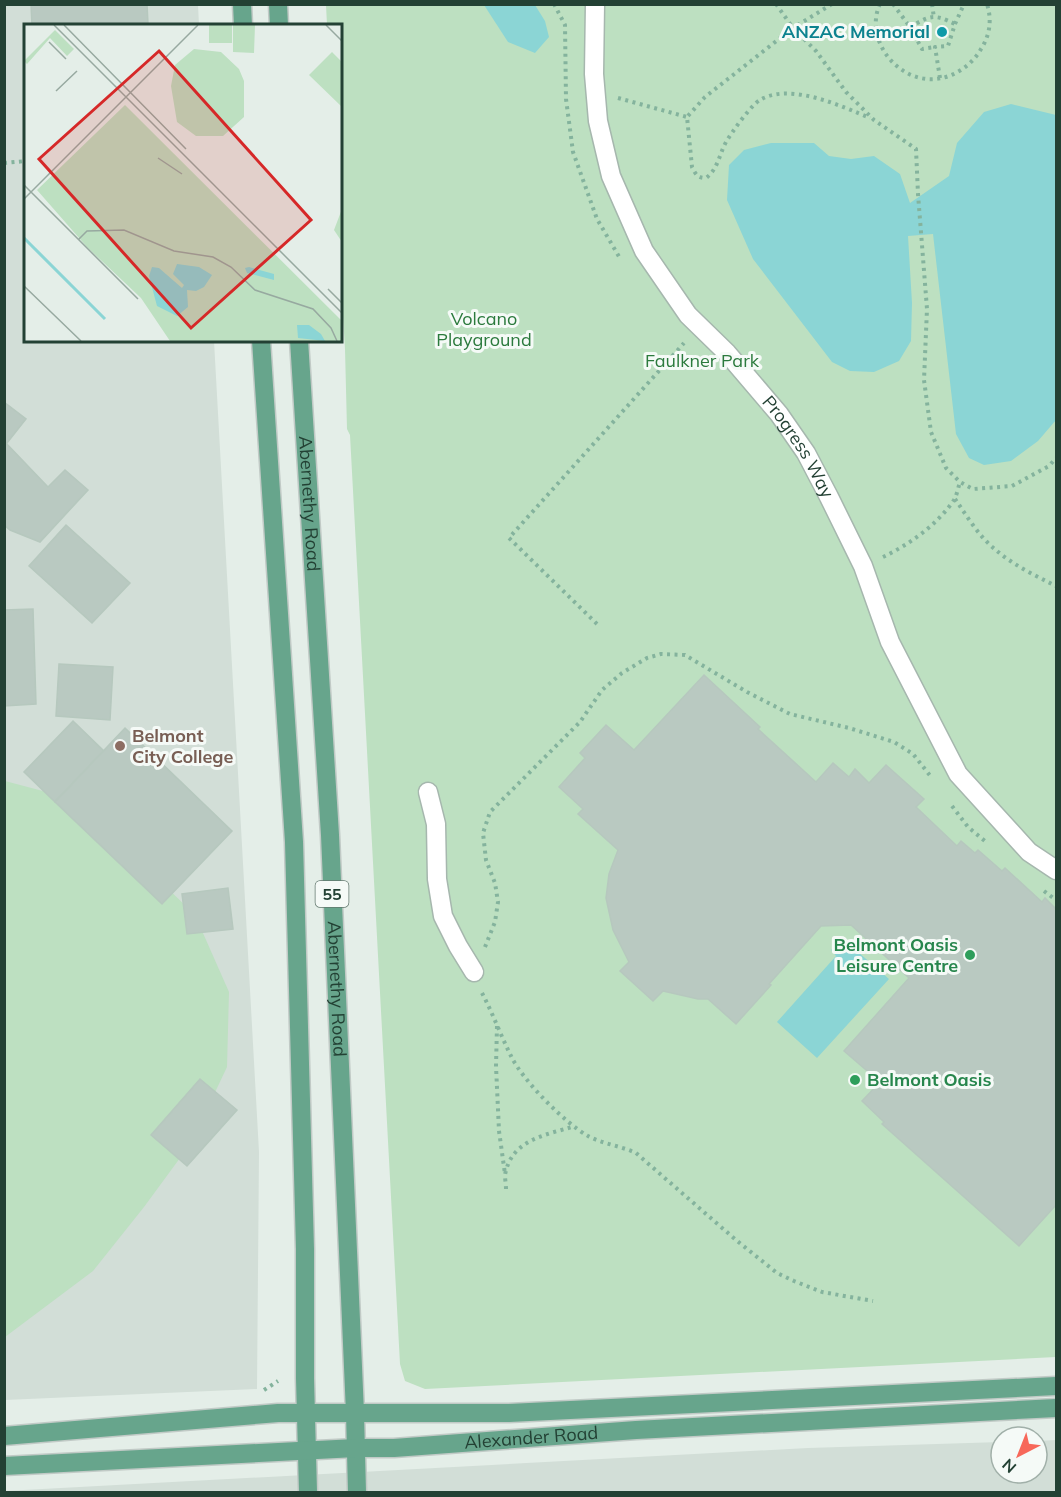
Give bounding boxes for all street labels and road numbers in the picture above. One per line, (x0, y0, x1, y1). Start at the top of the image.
street label: Progress Way (757, 391, 840, 502)
street label: Abernethy Road (294, 435, 325, 572)
road number: 55 (316, 881, 348, 907)
street label: Abernethy Road (323, 920, 352, 1057)
street label: Alexander Road (463, 1421, 599, 1454)

